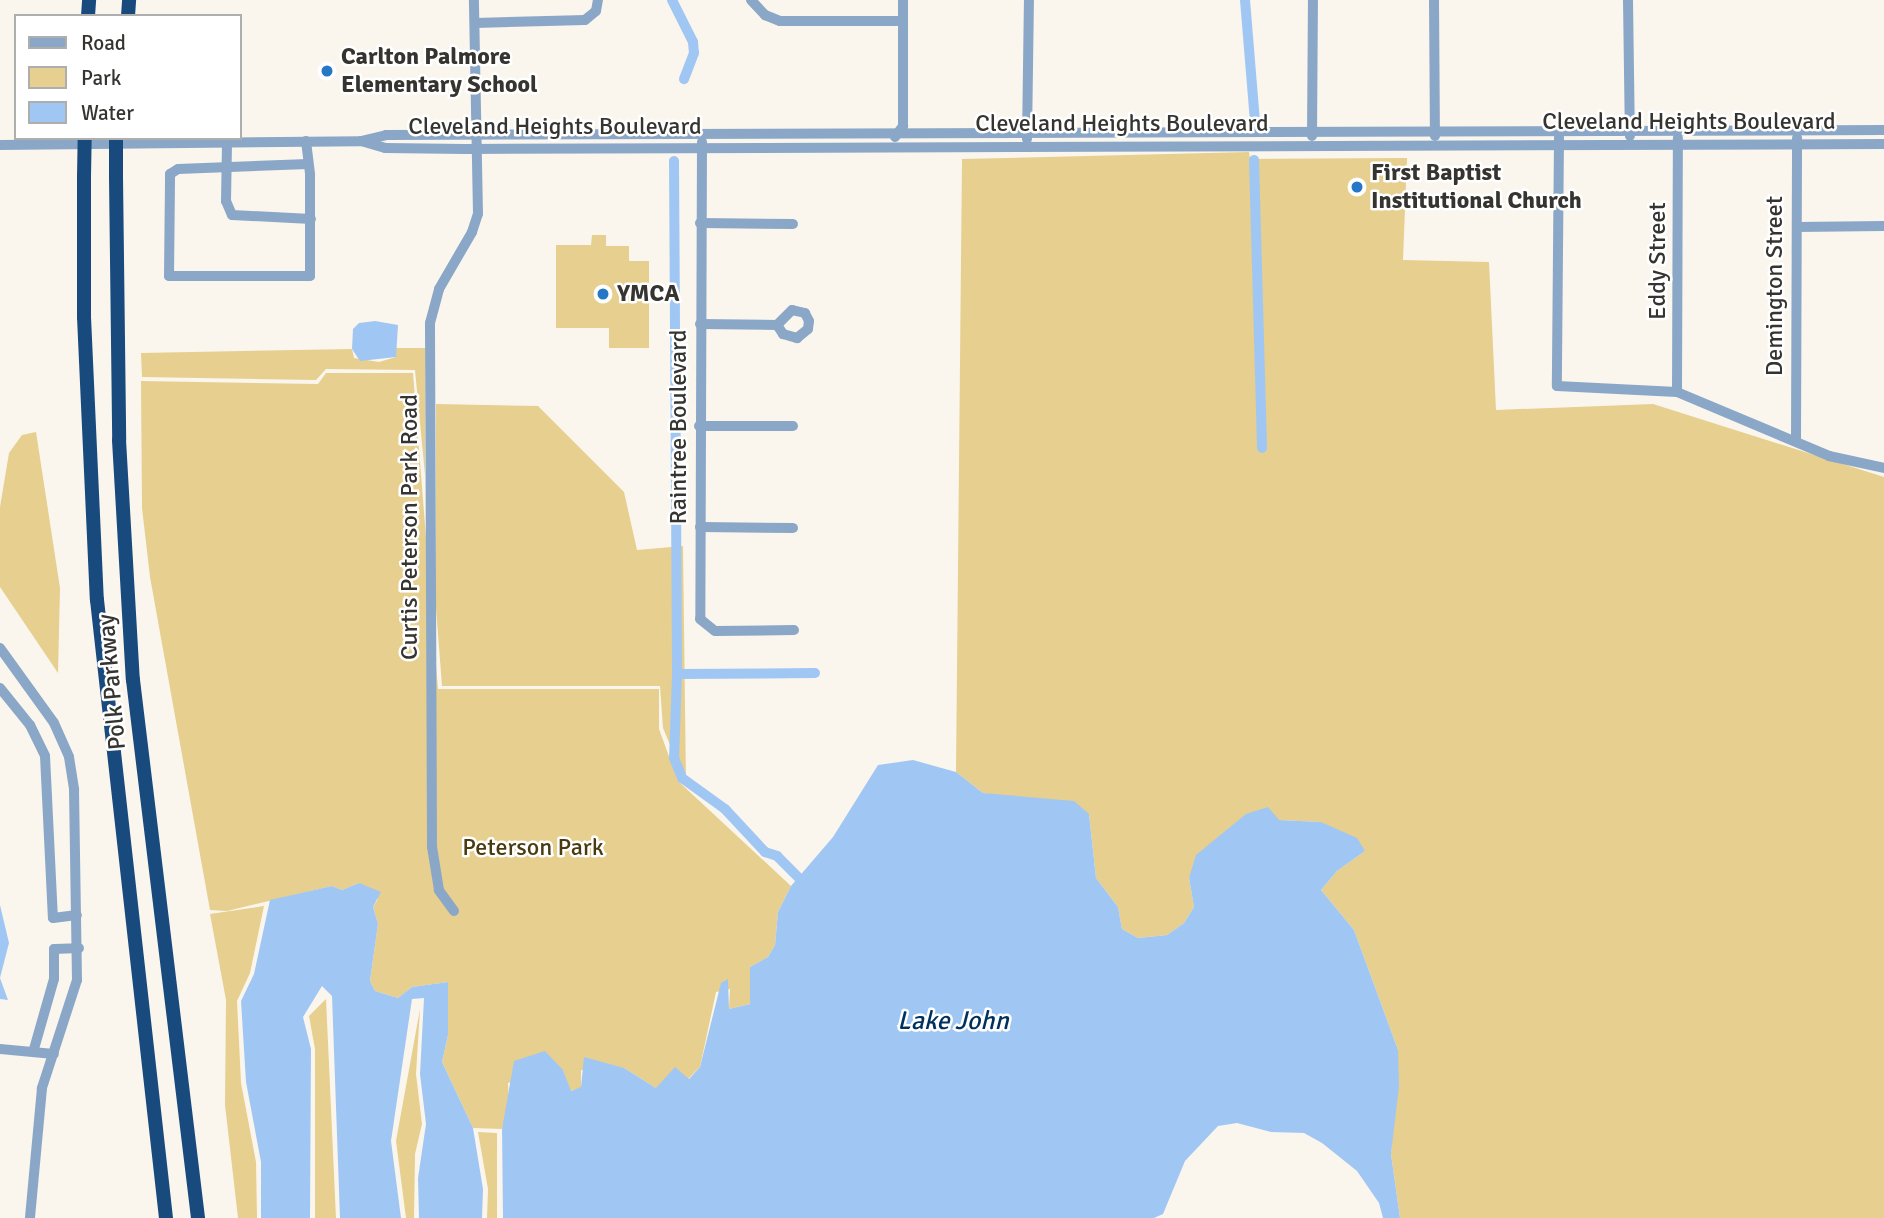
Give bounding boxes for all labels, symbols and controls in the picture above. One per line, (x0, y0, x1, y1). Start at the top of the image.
legend (14, 14, 242, 140)
text: Road (81, 30, 126, 56)
place label: Carlton Palmore Elementary School (341, 43, 538, 99)
marker: Carlton Palmore Elementary School (319, 63, 335, 79)
text: Park (81, 65, 121, 91)
text: Water (81, 100, 134, 126)
street label: Cleveland Heights Boulevard (1542, 108, 1836, 136)
street label: Cleveland Heights Boulevard (975, 110, 1269, 138)
street label: Cleveland Heights Boulevard (408, 113, 702, 141)
place label: First Baptist Institutional Church (1371, 159, 1582, 215)
marker: First Baptist Institutional Church (1349, 179, 1365, 195)
street label: Demington Street (1761, 196, 1789, 376)
street label: Eddy Street (1644, 202, 1672, 320)
place label: YMCA (617, 280, 679, 308)
marker: YMCA (595, 286, 611, 302)
street label: Raintree Boulevard (665, 329, 693, 525)
street label: Curtis Peterson Park Road (396, 394, 424, 660)
street label: Polk Parkway (92, 613, 132, 751)
park label: Peterson Park (462, 834, 604, 862)
water label: Lake John (897, 1006, 1009, 1038)

